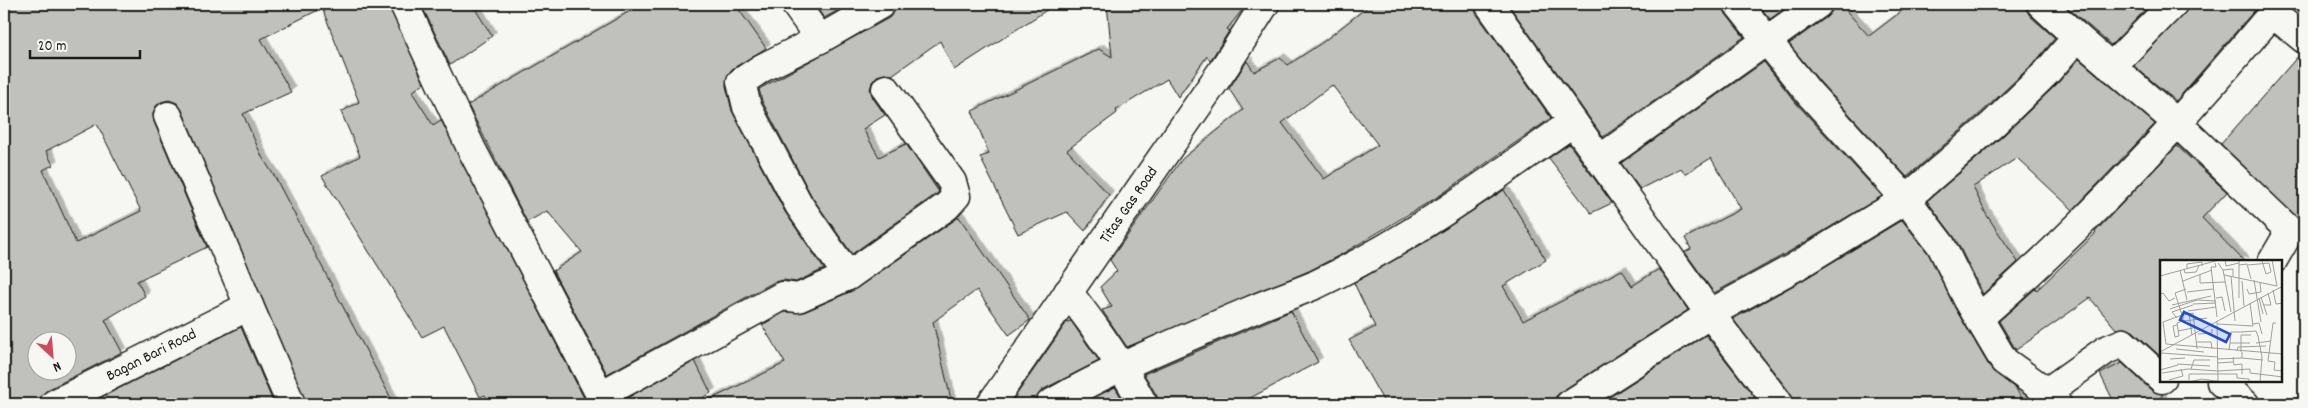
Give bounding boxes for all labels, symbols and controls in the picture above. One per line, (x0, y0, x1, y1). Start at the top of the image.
scale bar (30, 28, 140, 60)
text: 20 m (38, 36, 66, 58)
street label: Titas Gas Road (1094, 162, 1164, 248)
inset map (2160, 260, 2283, 383)
street label: Bagan Bari Road (102, 323, 200, 387)
north arrow (28, 330, 78, 380)
text: N (49, 355, 64, 376)

